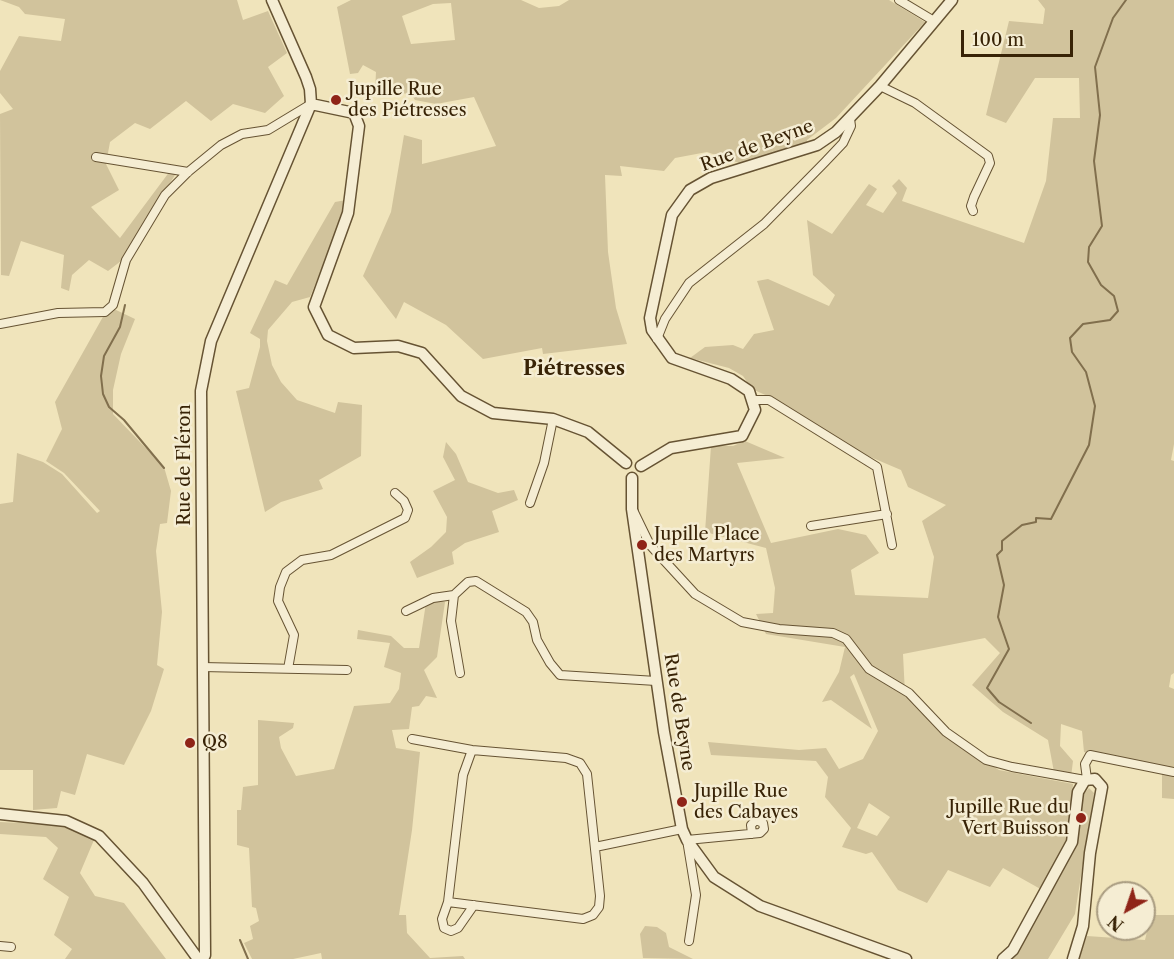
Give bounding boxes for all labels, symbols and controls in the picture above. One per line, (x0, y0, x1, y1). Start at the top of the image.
scale bar (964, 18, 1076, 56)
text: 100 m (972, 29, 1024, 51)
place label: Jupille Rue des Piétresses (348, 79, 467, 122)
marker: Jupille Rue des Piétresses (329, 93, 343, 107)
street label: Rue de Beyne (698, 116, 816, 176)
district label: Piétresses (523, 357, 625, 381)
street label: Rue de Fléron (174, 404, 196, 526)
place label: Jupille Place des Martyrs (654, 524, 760, 566)
marker: Jupille Place des Martyrs (635, 538, 649, 552)
street label: Rue de Beyne (659, 652, 699, 772)
place label: Q8 (202, 732, 228, 754)
marker: Q8 (183, 736, 197, 750)
place label: Jupille Rue des Cabayes (694, 781, 798, 824)
marker: Jupille Rue des Cabayes (675, 795, 689, 809)
place label: Jupille Rue du Vert Buisson (948, 797, 1069, 840)
marker: Jupille Rue du Vert Buisson (1074, 811, 1088, 825)
north arrow (1096, 881, 1156, 941)
text: N (1104, 911, 1127, 935)

